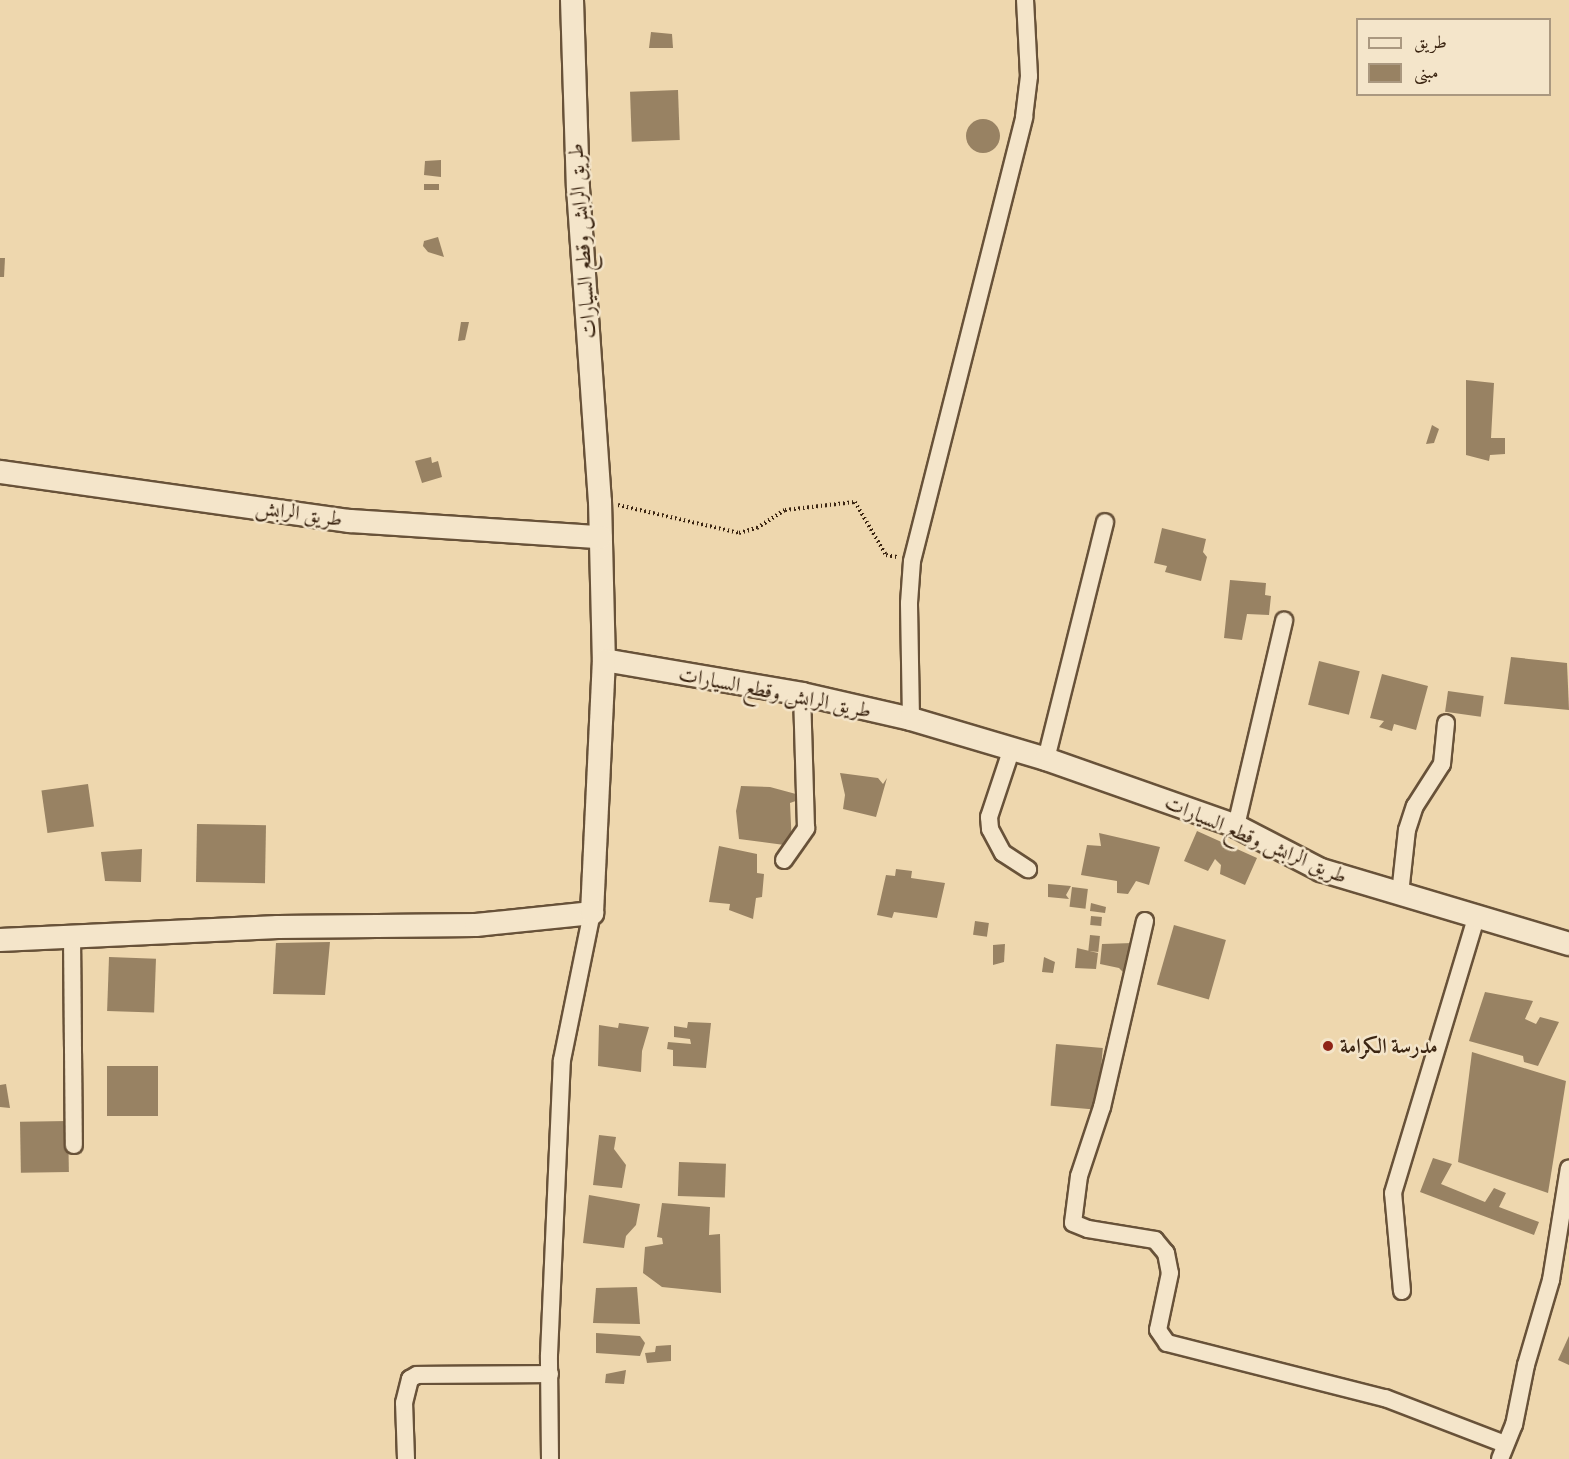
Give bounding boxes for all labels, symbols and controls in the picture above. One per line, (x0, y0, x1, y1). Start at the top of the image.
legend (1356, 18, 1551, 96)
text: طريق (1414, 28, 1447, 55)
text: مبنى (1414, 58, 1439, 85)
street label: طريق الرابش وقطع السيارات (563, 142, 601, 340)
street label: طريق الرابش (254, 494, 344, 532)
street label: طريق الرابش وقطع السيارات (676, 661, 874, 723)
street label: طريق الرابش وقطع السيارات (1161, 789, 1351, 889)
place label: مدرسة الكرامة (1340, 1033, 1438, 1059)
marker: مدرسة الكرامة (1321, 1039, 1335, 1053)

